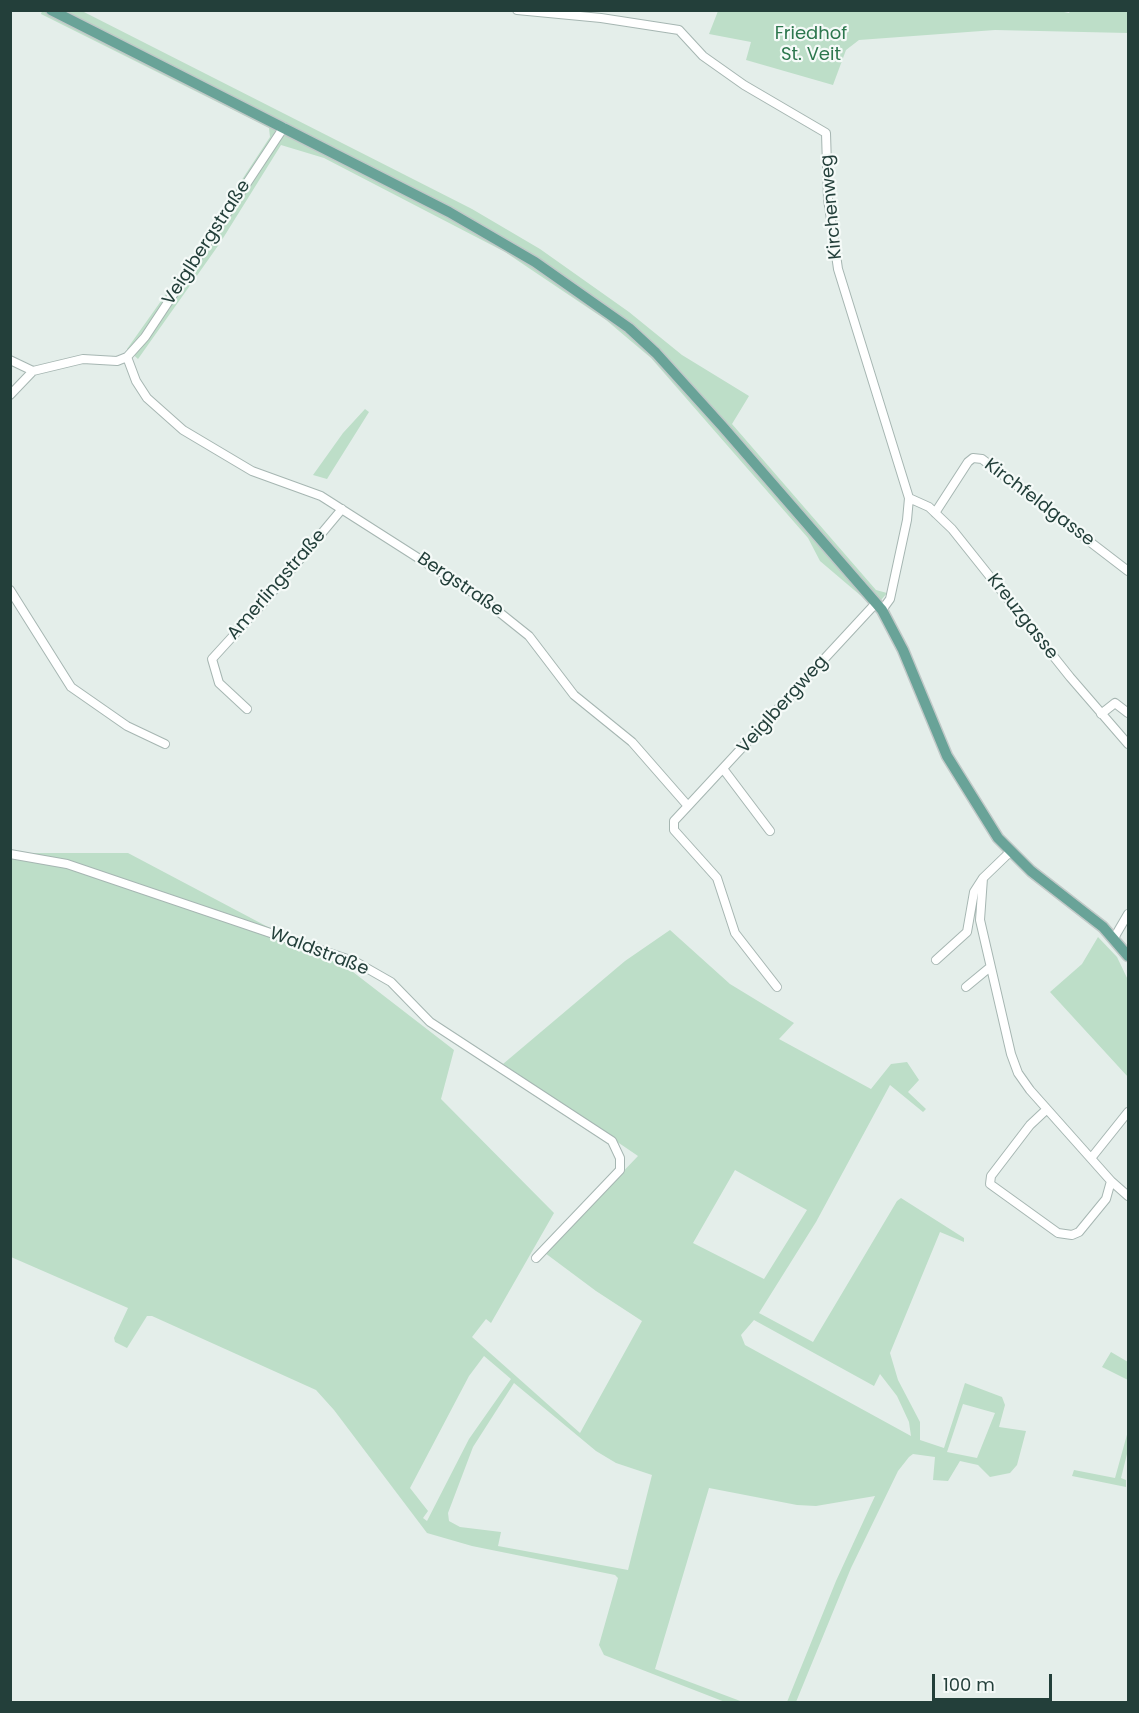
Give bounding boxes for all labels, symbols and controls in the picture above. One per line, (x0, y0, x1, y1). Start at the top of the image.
park label: Friedhof St. Veit (775, 23, 847, 66)
street label: Kirchenweg (817, 154, 847, 260)
street label: Veiglbergstraße (159, 176, 255, 310)
street label: Kirchfeldgasse (980, 455, 1098, 551)
street label: Amerlingstraße (223, 525, 331, 645)
street label: Bergstraße (413, 548, 507, 622)
street label: Kreuzgasse (982, 570, 1062, 664)
street label: Veiglbergweg (733, 651, 833, 759)
street label: Waldstraße (266, 923, 372, 981)
scale bar (935, 1662, 1055, 1700)
text: 100 m (943, 1672, 995, 1697)

